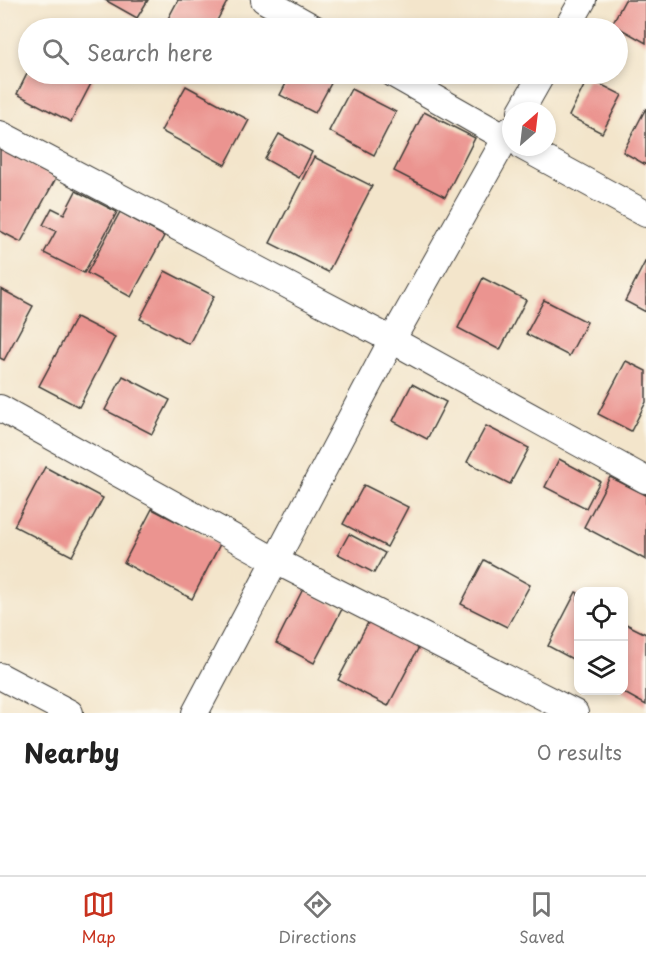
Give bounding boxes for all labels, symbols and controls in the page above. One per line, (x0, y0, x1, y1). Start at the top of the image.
search box (18, 18, 628, 84)
icon: search (39, 35, 72, 68)
text: Search here (87, 35, 213, 68)
north arrow (502, 102, 556, 156)
map controls (574, 587, 628, 695)
button: locate (574, 587, 628, 641)
button: layers (574, 641, 628, 695)
text: Nearby (24, 733, 119, 772)
text: 0 results (537, 737, 622, 767)
tab: Map (81, 888, 116, 948)
tab: Directions (278, 888, 356, 948)
tab: Saved (519, 888, 565, 948)

